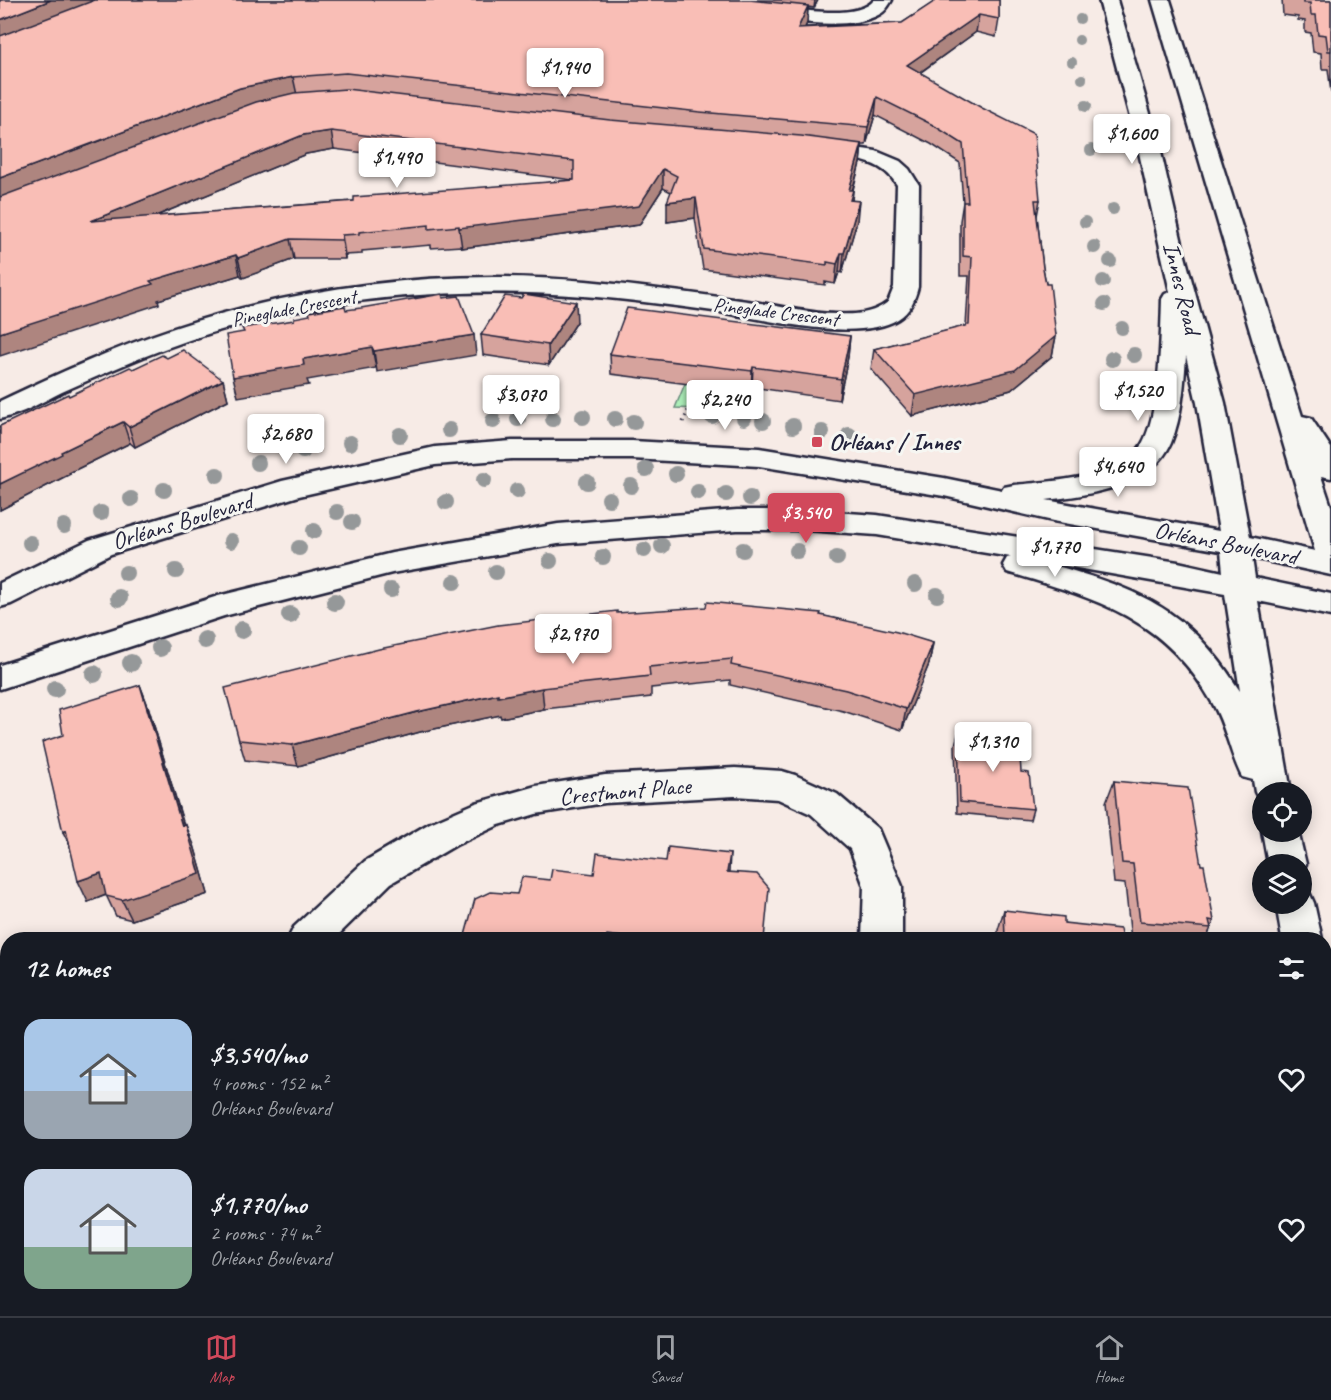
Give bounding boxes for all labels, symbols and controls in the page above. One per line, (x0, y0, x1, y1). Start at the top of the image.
pin: $1,940 (516, 48, 614, 99)
text: $1,940 (541, 55, 589, 80)
pin: $1,600 (1083, 114, 1181, 165)
text: $1,600 (1107, 121, 1157, 146)
pin: $1,490 (348, 138, 446, 189)
text: $1,490 (373, 145, 421, 170)
street label: Innes Road (1156, 239, 1209, 340)
street label: Pineglade Crescent (230, 283, 361, 332)
street label: Pineglade Crescent (712, 292, 843, 332)
pin: $1,520 (1089, 371, 1187, 422)
pin: $3,070 (472, 375, 570, 426)
text: $1,520 (1114, 378, 1162, 403)
pin: $2,240 (676, 380, 774, 431)
text: $3,070 (497, 382, 545, 407)
text: $2,240 (701, 387, 749, 412)
pin: $2,680 (237, 414, 335, 465)
text: $2,680 (261, 421, 311, 446)
place label: Orléans / Innes (829, 427, 962, 457)
marker: Orléans / Innes (810, 435, 824, 449)
pin: $4,640 (1069, 447, 1167, 498)
text: $4,640 (1093, 454, 1143, 479)
street label: Orléans Boulevard (108, 484, 259, 557)
pin: $3,540 (757, 493, 855, 544)
text: $3,540 (782, 500, 830, 525)
street label: Orléans Boulevard (1152, 514, 1304, 572)
pin: $1,770 (1006, 527, 1104, 578)
text: $1,770 (1031, 534, 1079, 559)
pin: $2,970 (524, 614, 622, 665)
text: $2,970 (549, 621, 597, 646)
pin: $1,310 (944, 722, 1042, 773)
text: $1,310 (969, 729, 1017, 754)
street label: Crestmont Place (558, 770, 694, 812)
map controls (1252, 782, 1312, 914)
button: locate (1252, 782, 1312, 842)
button: layers (1252, 854, 1312, 914)
text: 12 homes (24, 952, 109, 985)
icon: filters (1275, 952, 1308, 985)
text: $3,540/mo (210, 1038, 307, 1071)
icon: home (72, 1043, 144, 1115)
icon: heart (1275, 1063, 1308, 1096)
text: 4 rooms · 152 m² (210, 1071, 327, 1096)
text: Orléans Boulevard (210, 1096, 331, 1121)
text: $1,770/mo (210, 1188, 307, 1221)
icon: home (72, 1193, 144, 1265)
icon: heart (1275, 1213, 1308, 1246)
text: 2 rooms · 74 m² (210, 1221, 318, 1246)
text: Orléans Boulevard (210, 1246, 331, 1271)
tab: Map (205, 1331, 238, 1387)
tab: Saved (649, 1331, 682, 1387)
tab: Home (1093, 1331, 1126, 1387)

